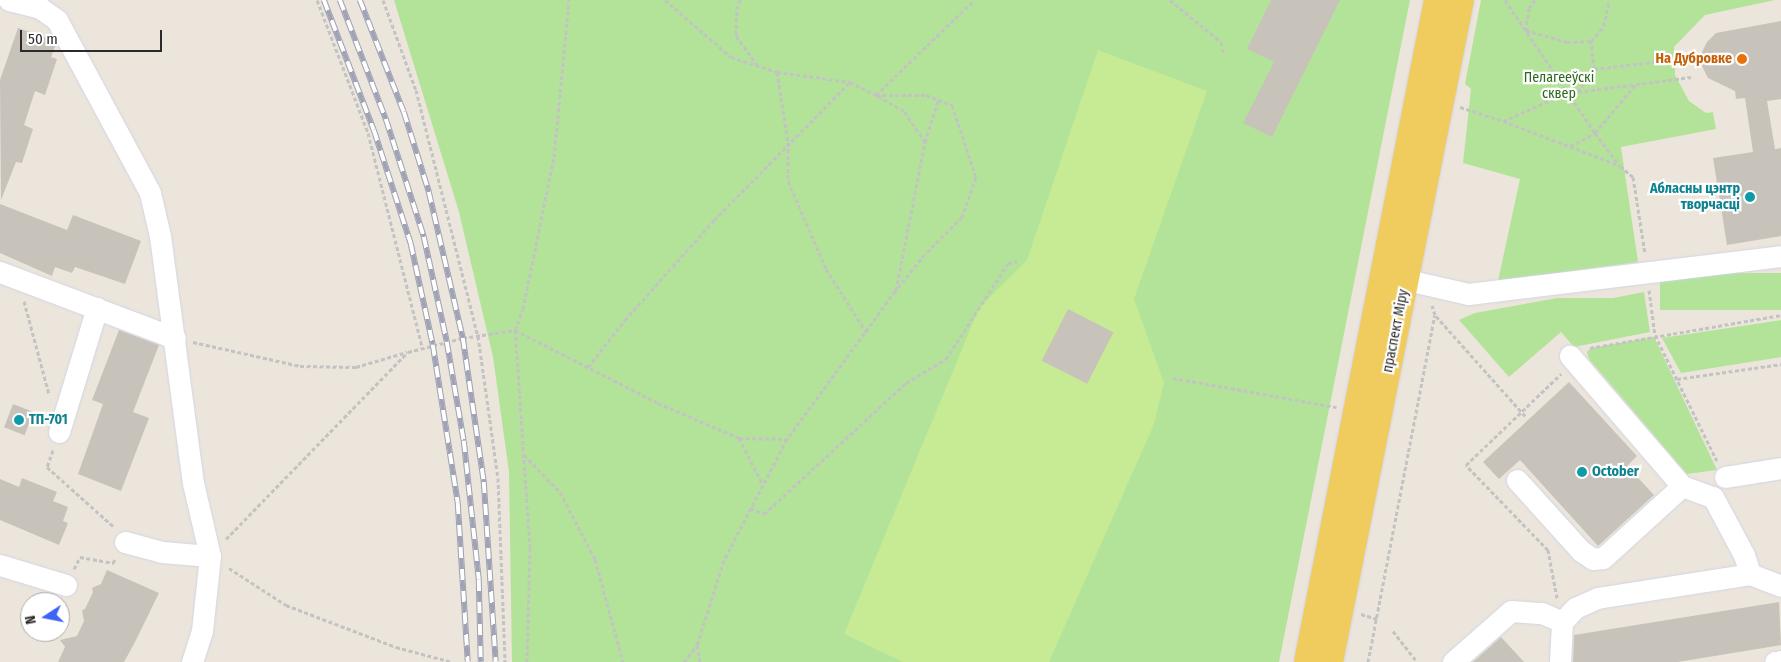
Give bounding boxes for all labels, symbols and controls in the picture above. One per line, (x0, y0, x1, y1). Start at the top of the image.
scale bar (22, 20, 165, 52)
text: 50 m (28, 30, 58, 48)
place label: На Дубровке (1656, 51, 1732, 67)
marker: На Дубровке (1736, 53, 1748, 65)
park label: Пелагееўскі сквер (1524, 70, 1594, 102)
place label: Абласны цэнтр творчасці (1650, 181, 1740, 213)
marker: Абласны цэнтр творчасці (1744, 191, 1756, 203)
street label: праспект Міру (1380, 288, 1412, 374)
place label: ТП-701 (29, 412, 68, 428)
marker: ТП-701 (13, 414, 25, 426)
place label: October (1592, 464, 1639, 480)
marker: October (1576, 466, 1588, 478)
north arrow (20, 592, 70, 642)
text: N (22, 614, 40, 626)

